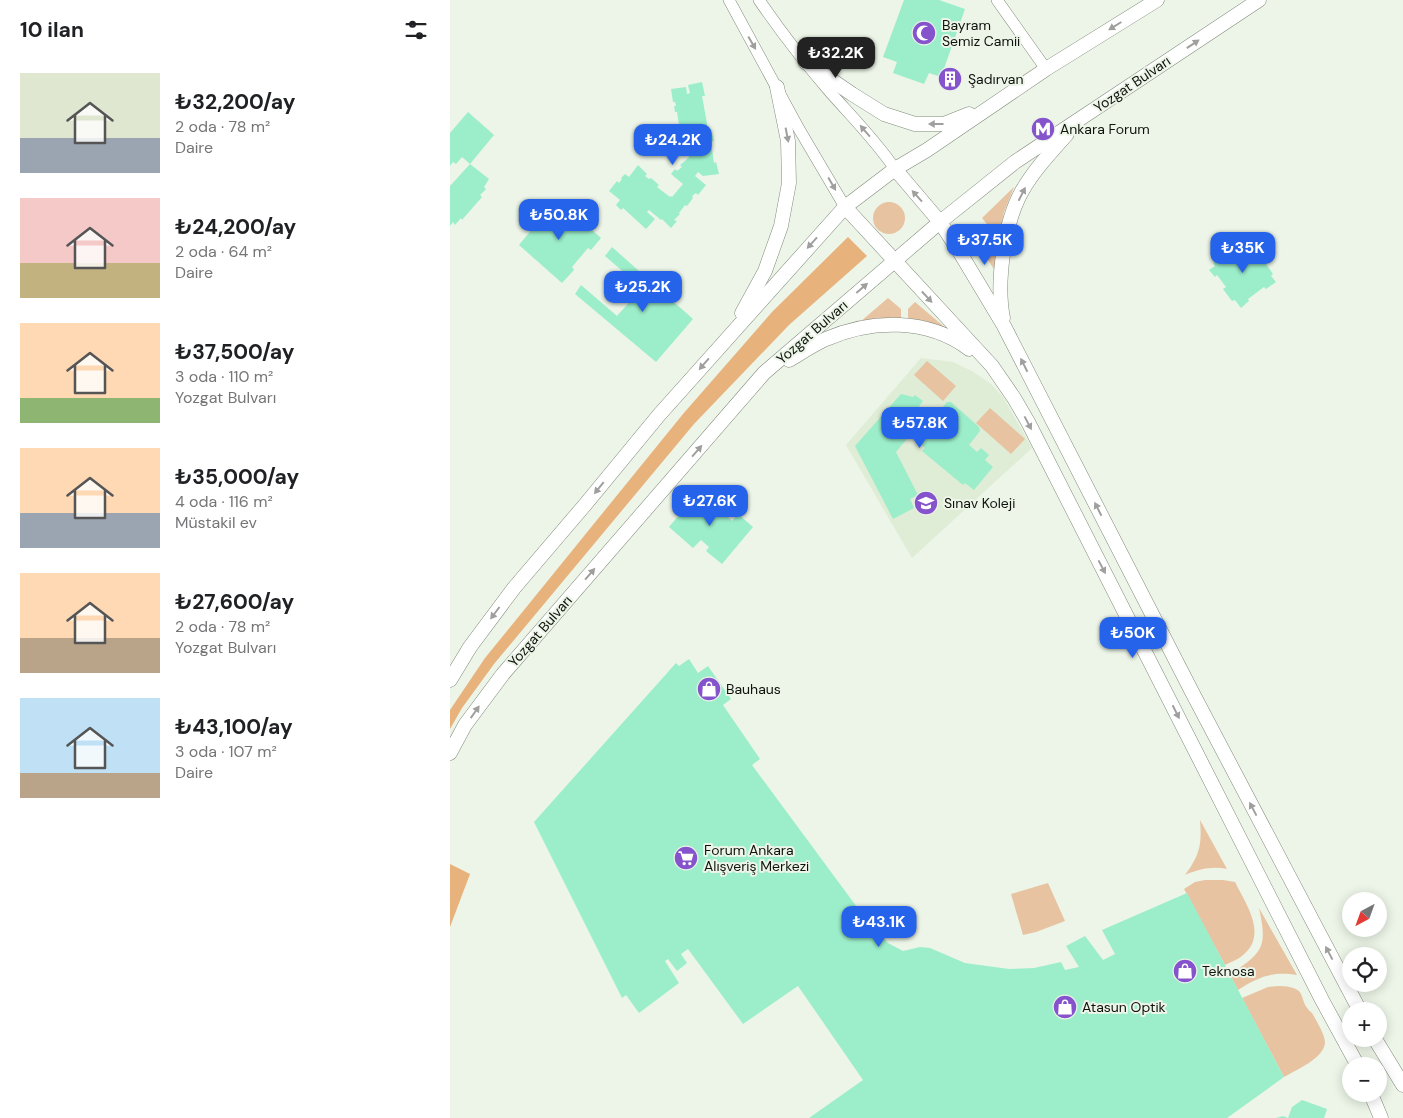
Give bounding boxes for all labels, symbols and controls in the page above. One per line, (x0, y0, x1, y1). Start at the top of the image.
text: 10 ilan (20, 16, 84, 44)
icon: filters (402, 16, 430, 44)
place label: Bayram Semiz Camii (942, 16, 1020, 50)
mosque icon: Bayram Semiz Camii (911, 20, 937, 46)
one-way arrow (1109, 21, 1122, 31)
one-way arrow (747, 36, 756, 50)
pin: ₺32.2K (795, 36, 877, 79)
one-way arrow (1186, 39, 1200, 49)
text: ₺32.2K (808, 42, 864, 63)
street label: Yozgat Bulvarı (1090, 52, 1174, 116)
building icon: Şadırvan (937, 66, 963, 92)
place label: Şadırvan (968, 70, 1024, 88)
text: ₺32,200/ay (175, 88, 295, 116)
icon: home (60, 93, 120, 153)
text: 2 oda · 78 m² (175, 116, 270, 137)
metro station icon: Ankara Forum (1030, 116, 1056, 142)
one-way arrow (927, 120, 943, 128)
place label: Ankara Forum (1060, 120, 1150, 138)
pin: ₺24.2K (632, 124, 714, 166)
one-way arrow (859, 124, 870, 137)
one-way arrow (783, 127, 791, 143)
text: ₺24.2K (645, 129, 701, 150)
text: Daire (175, 137, 213, 158)
one-way arrow (827, 178, 836, 191)
one-way arrow (1018, 186, 1026, 201)
one-way arrow (911, 190, 923, 202)
pin: ₺50.8K (518, 198, 600, 241)
text: ₺50.8K (530, 204, 588, 225)
text: ₺24,200/ay (175, 213, 296, 241)
icon: home (60, 218, 120, 278)
pin: ₺37.5K (944, 224, 1026, 266)
text: ₺37.5K (958, 229, 1012, 250)
pin: ₺35K (1213, 232, 1273, 274)
one-way arrow (806, 236, 818, 248)
text: ₺35K (1221, 237, 1265, 258)
text: 2 oda · 64 m² (175, 241, 272, 262)
text: Daire (175, 262, 213, 283)
pin: ₺25.2K (602, 270, 684, 313)
text: ₺25.2K (615, 276, 671, 297)
one-way arrow (856, 283, 868, 294)
one-way arrow (921, 290, 933, 302)
street label: Yozgat Bulvarı (773, 296, 851, 368)
text: ₺37,500/ay (175, 338, 294, 366)
icon: home (60, 343, 120, 403)
one-way arrow (698, 358, 710, 370)
one-way arrow (1020, 358, 1028, 372)
text: 3 oda · 110 m² (175, 366, 273, 387)
text: Yozgat Bulvarı (175, 387, 276, 408)
pin: ₺57.8K (879, 406, 961, 449)
text: ₺57.8K (892, 412, 948, 433)
one-way arrow (1024, 415, 1032, 430)
one-way arrow (691, 445, 703, 457)
text: ₺35,000/ay (175, 463, 299, 491)
icon: home (60, 468, 120, 528)
one-way arrow (594, 482, 605, 494)
pin: ₺27.6K (669, 484, 751, 527)
text: ₺27.6K (683, 490, 737, 511)
school or university icon: Sınav Koleji (913, 490, 939, 516)
text: 4 oda · 116 m² (175, 491, 273, 512)
place label: Sınav Koleji (944, 494, 1015, 512)
one-way arrow (1094, 502, 1102, 517)
text: Müstakil ev (175, 512, 257, 533)
one-way arrow (1098, 560, 1106, 575)
one-way arrow (585, 567, 596, 580)
text: ₺27,600/ay (175, 588, 294, 616)
street label: Yozgat Bulvarı (504, 592, 576, 670)
icon: home (60, 593, 120, 653)
one-way arrow (490, 606, 500, 620)
text: 2 oda · 78 m² (175, 616, 270, 637)
pin: ₺50K (1103, 616, 1163, 659)
text: ₺50K (1111, 622, 1155, 643)
text: Yozgat Bulvarı (175, 637, 276, 658)
shop icon: Bauhaus (696, 676, 722, 702)
place label: Bauhaus (726, 680, 781, 698)
one-way arrow (470, 705, 480, 718)
one-way arrow (1172, 705, 1180, 719)
text: ₺43,100/ay (175, 713, 293, 741)
icon: home (60, 718, 120, 778)
text: 3 oda · 107 m² (175, 741, 277, 762)
text: Daire (175, 762, 213, 783)
one-way arrow (1249, 802, 1258, 816)
place label: Forum Ankara Alışveriş Merkezi (704, 841, 809, 875)
supermarket icon: Forum Ankara Alışveriş Merkezi (673, 845, 699, 871)
north arrow (1342, 892, 1388, 938)
map controls (1342, 892, 1387, 1102)
pin: ₺43.1K (838, 906, 920, 948)
text: ₺43.1K (852, 911, 906, 932)
one-way arrow (1325, 945, 1333, 960)
button: locate (1342, 947, 1387, 992)
shop icon: Teknosa (1172, 958, 1198, 984)
place label: Teknosa (1202, 962, 1255, 980)
shop icon: Atasun Optik (1052, 994, 1078, 1020)
place label: Atasun Optik (1082, 998, 1166, 1016)
button: + (1342, 1002, 1387, 1047)
button: − (1342, 1057, 1387, 1102)

